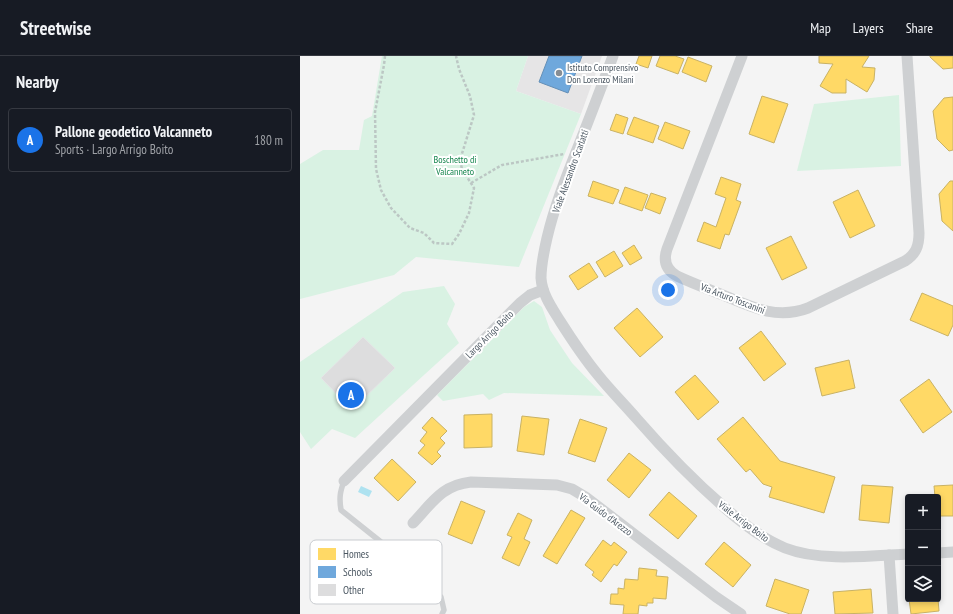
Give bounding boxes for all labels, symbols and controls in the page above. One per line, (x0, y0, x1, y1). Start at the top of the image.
text: Streetwise (20, 16, 91, 40)
text: Map (810, 19, 831, 37)
text: Layers (853, 19, 884, 37)
text: Share (906, 19, 933, 37)
place label: Istituto Comprensivo Don Lorenzo Milani (567, 61, 638, 86)
marker: Istituto Comprensivo Don Lorenzo Milani (554, 68, 564, 78)
text: Nearby (16, 71, 59, 93)
text: Pallone geodetico Valcanneto (55, 122, 212, 141)
street label: Viale Alessandro Scarlatti (549, 128, 592, 215)
text: A (27, 132, 33, 149)
text: 180 m (254, 132, 283, 149)
text: Sports · Largo Arrigo Boito (55, 141, 173, 158)
park label: Boschetto di Valcanneto (434, 153, 476, 178)
your location (658, 280, 678, 300)
street label: Via Arturo Toscanini (698, 280, 767, 317)
street label: Largo Arrigo Boito (463, 308, 516, 361)
pin: A (338, 380, 364, 410)
street label: Via Guido d'Arezzo (576, 490, 635, 539)
map controls (905, 494, 941, 602)
button: + (905, 494, 941, 530)
street label: Viale Arrigo Boito (715, 497, 772, 545)
button: − (905, 530, 941, 566)
legend (310, 540, 442, 604)
text: Homes (343, 547, 369, 561)
text: Schools (343, 565, 373, 579)
button: layers (905, 566, 941, 602)
text: Other (343, 583, 364, 597)

